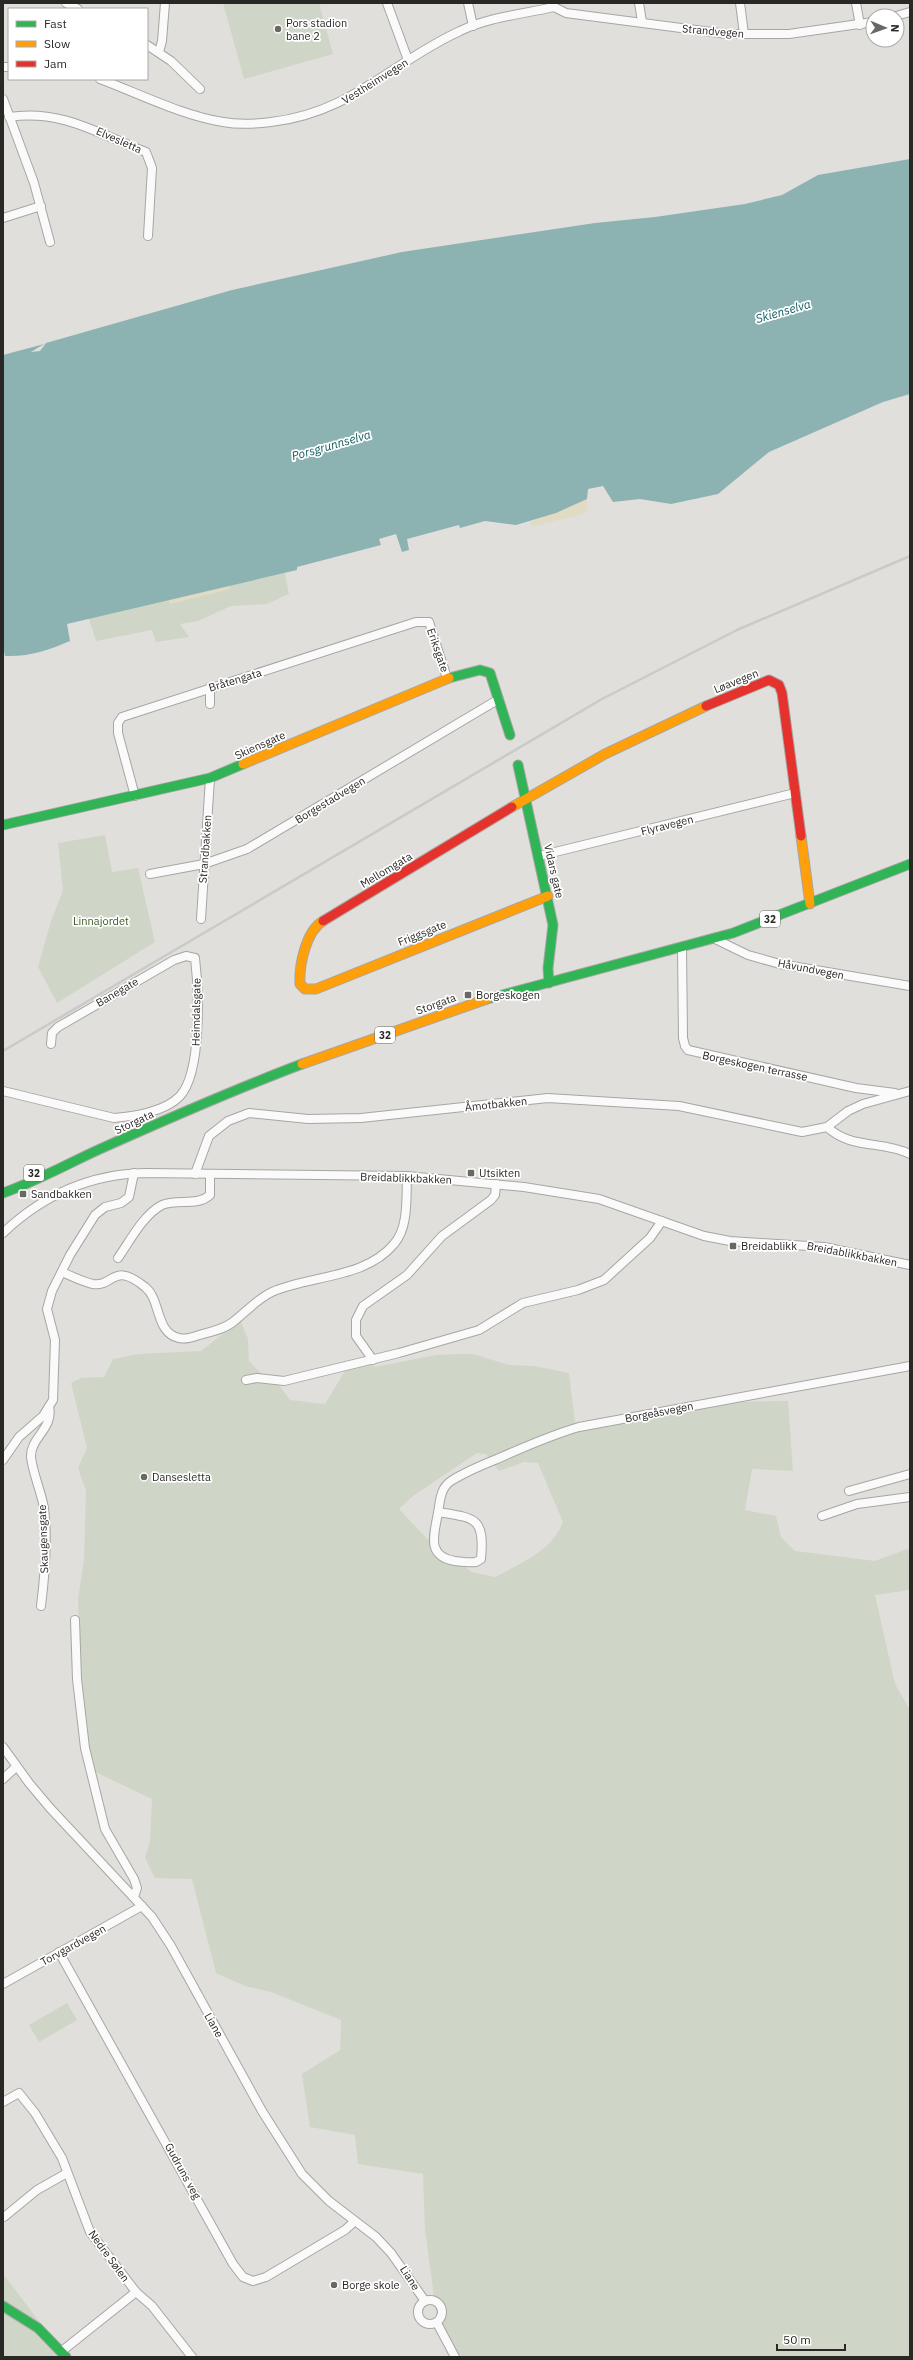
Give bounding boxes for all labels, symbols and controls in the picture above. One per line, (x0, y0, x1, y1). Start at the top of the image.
legend (8, 8, 148, 80)
north arrow (865, 8, 905, 48)
text: Fast (44, 16, 67, 31)
place label: Pors stadion bane 2 (286, 16, 347, 43)
street label: Strandvegen (681, 21, 745, 41)
marker: Pors stadion bane 2 (273, 24, 283, 34)
text: N (888, 24, 902, 33)
text: Slow (44, 36, 70, 51)
street label: Vestheimvegen (339, 55, 411, 107)
text: Jam (44, 56, 67, 71)
street label: Elvesletta (94, 124, 144, 156)
water label: Skienselva (754, 296, 812, 326)
water label: Porsgrunnselva (290, 427, 372, 463)
street label: Eriksgate (424, 626, 452, 674)
street label: Bråtengata (207, 665, 263, 695)
street label: Løavegen (712, 666, 760, 696)
street label: Skiensgate (232, 728, 288, 762)
street label: Borgestadvegen (292, 773, 368, 827)
street label: Flyravegen (639, 812, 695, 838)
street label: Strandbakken (196, 814, 214, 884)
street label: Vidars gate (541, 843, 567, 899)
street label: Mellomgata (358, 849, 415, 891)
road number: 32 (760, 911, 780, 927)
park label: Linnajordet (73, 914, 129, 928)
street label: Friggsgate (396, 917, 448, 949)
street label: Håvundvegen (777, 956, 845, 982)
street label: Banegate (93, 974, 141, 1010)
street label: Heimdalsgate (188, 978, 204, 1046)
place label: Borgeskogen (476, 988, 540, 1002)
street label: Storgata (414, 990, 458, 1018)
marker: Borgeskogen (463, 990, 473, 1000)
road number: 32 (375, 1027, 395, 1043)
street label: Borgeskogen terrasse (701, 1048, 809, 1084)
street label: Åmotbakken (464, 1094, 528, 1114)
street label: Storgata (112, 1107, 156, 1137)
road number: 32 (24, 1165, 44, 1181)
place label: Utsikten (479, 1166, 520, 1180)
marker: Utsikten (466, 1168, 476, 1178)
street label: Breidablikkbakken (360, 1169, 452, 1187)
place label: Sandbakken (31, 1187, 92, 1201)
marker: Sandbakken (18, 1189, 28, 1199)
street label: Breidablikkbakken (806, 1238, 898, 1270)
place label: Breidablikk (741, 1239, 797, 1253)
marker: Breidablikk (728, 1241, 738, 1251)
street label: Borgeåsvegen (624, 1399, 694, 1425)
place label: Dansesletta (152, 1470, 211, 1484)
marker: Dansesletta (139, 1472, 149, 1482)
street label: Skaugensgate (35, 1504, 51, 1574)
street label: Torvgardvegen (38, 1921, 108, 1969)
street label: Liane (201, 2010, 227, 2040)
street label: Gudruns veg (162, 2141, 204, 2202)
street label: Nedre Sølen (85, 2227, 133, 2285)
street label: Liane (397, 2263, 423, 2293)
place label: Borge skole (342, 2278, 400, 2292)
marker: Borge skole (329, 2280, 339, 2290)
scale bar (777, 2326, 845, 2352)
text: 50 m (783, 2332, 811, 2347)

